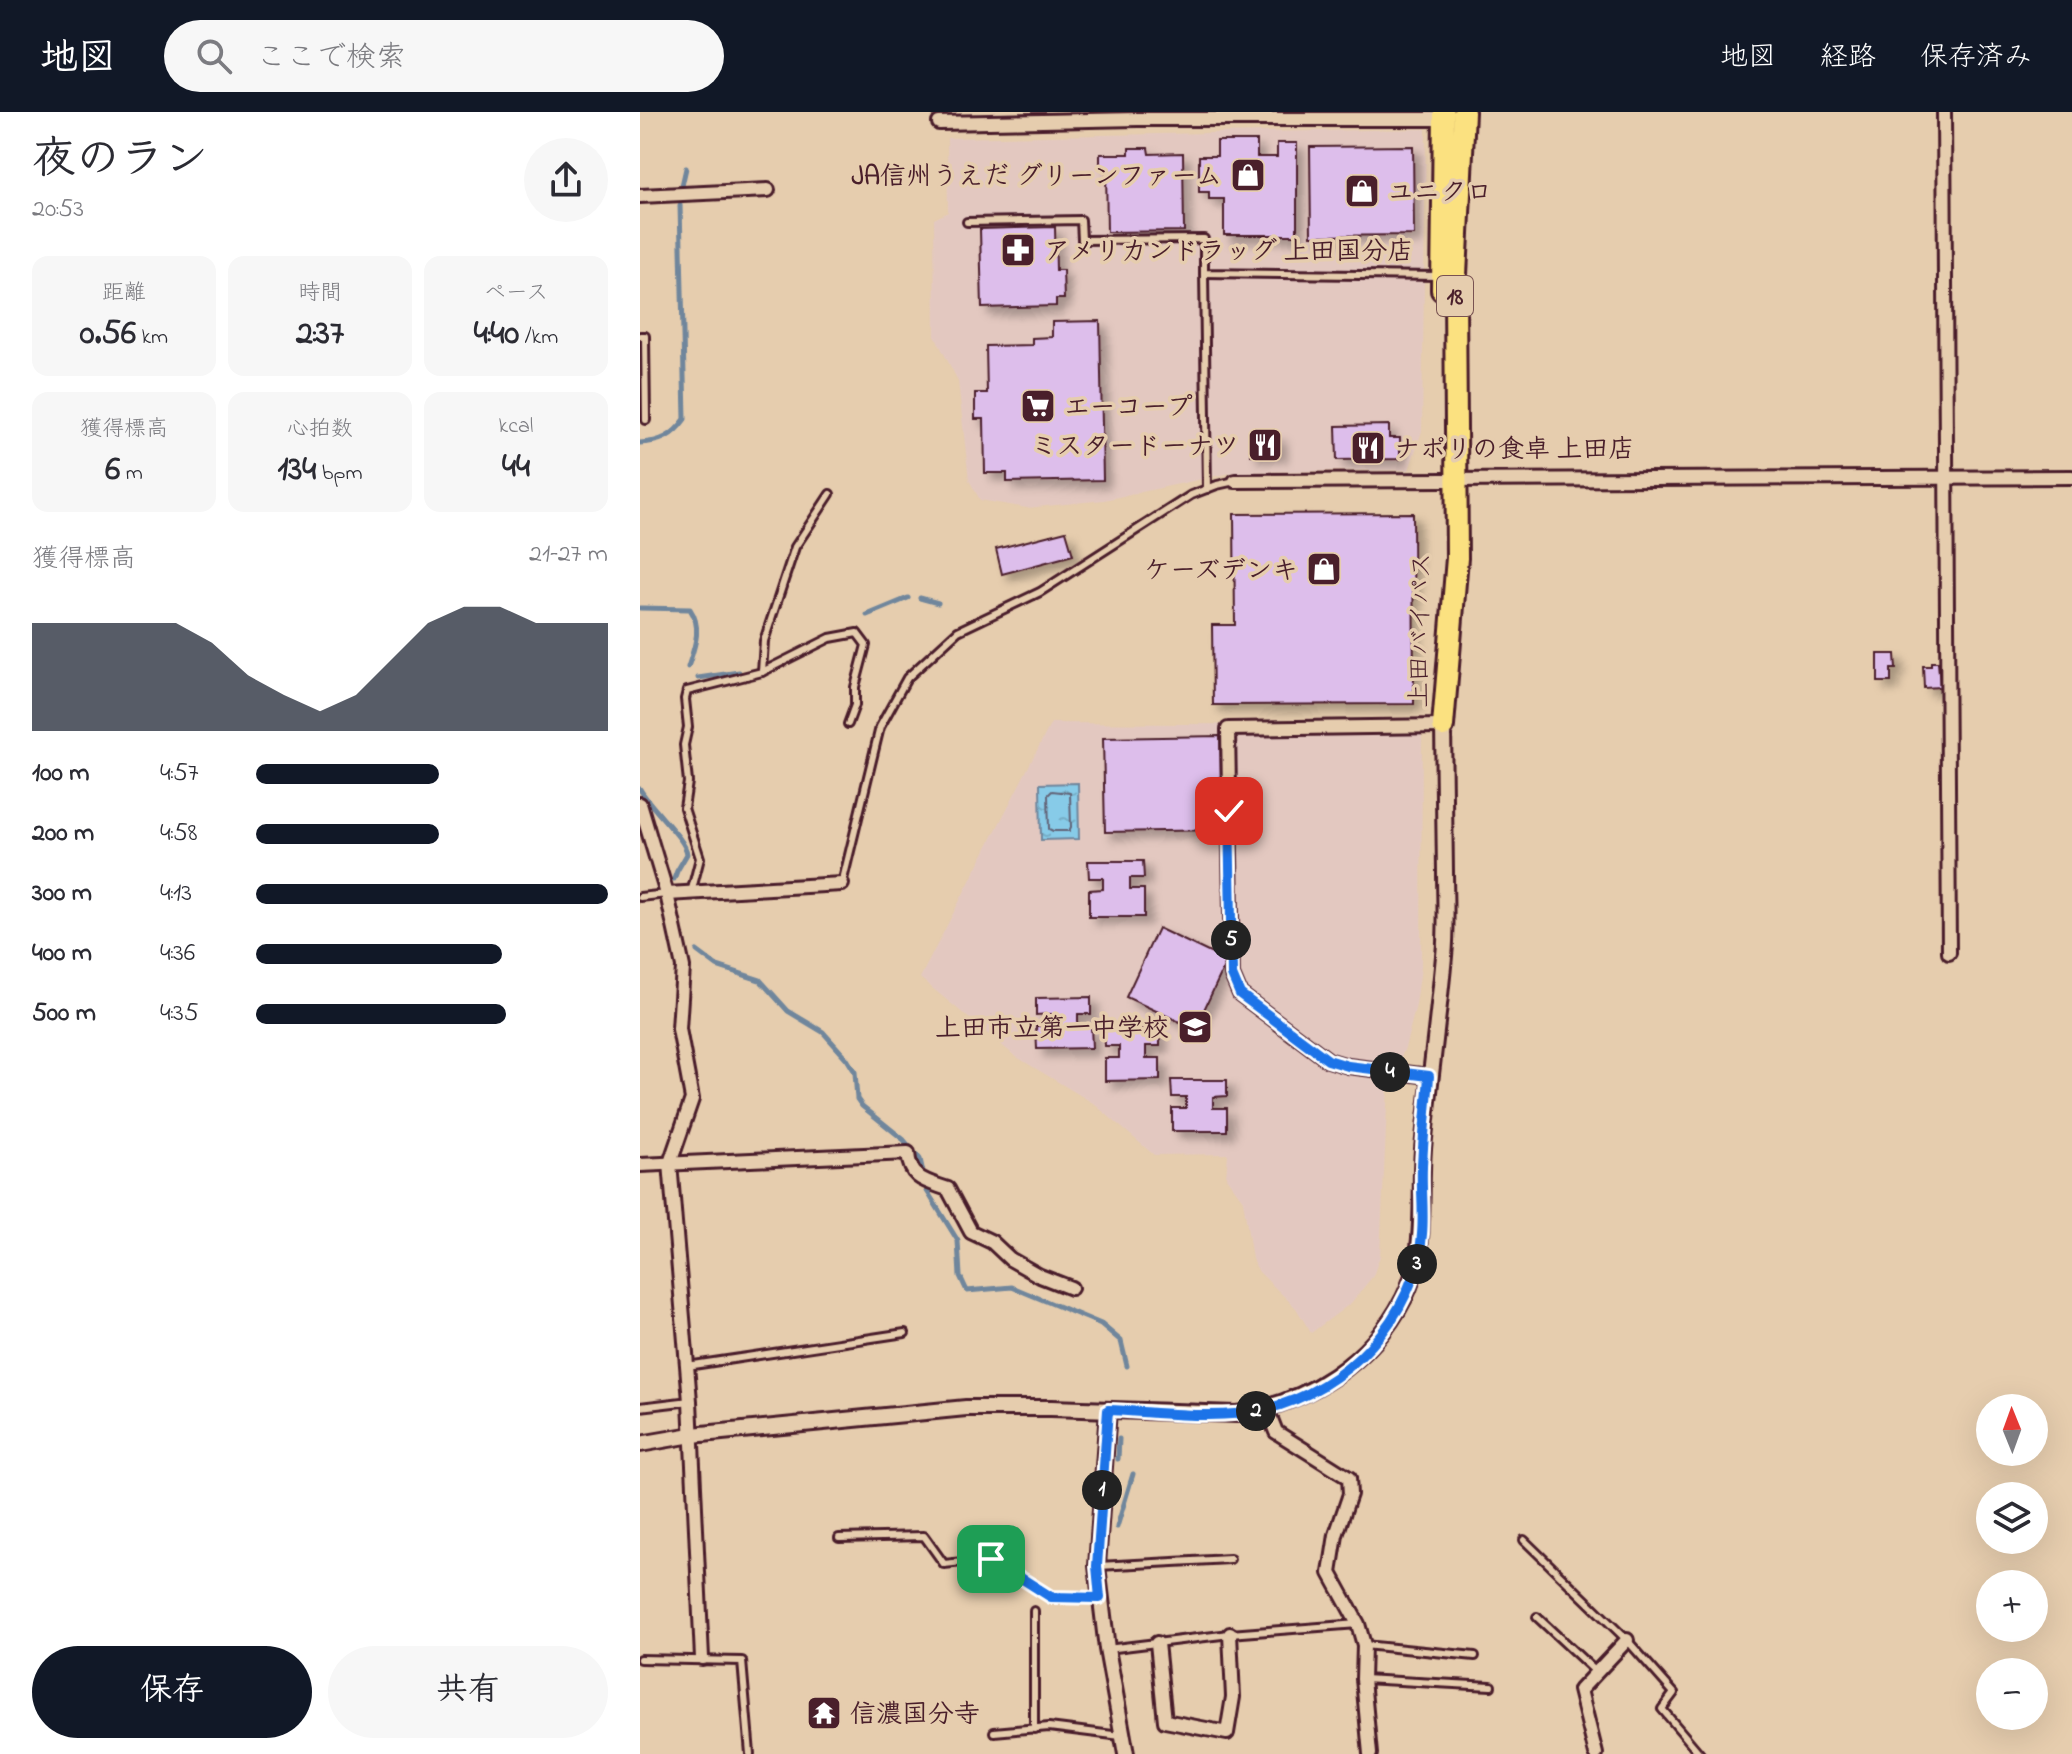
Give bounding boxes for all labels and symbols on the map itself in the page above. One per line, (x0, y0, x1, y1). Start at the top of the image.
shop icon: JA信州うえだ グリーンファーム (1229, 156, 1267, 194)
place label: JA信州うえだ グリーンファーム (851, 159, 1222, 197)
shop icon: ユニクロ (1343, 172, 1381, 210)
place label: ユニクロ (1388, 175, 1493, 213)
pharmacy icon: アメリカンドラッグ 上田国分店 (999, 231, 1037, 269)
place label: アメリカンドラッグ 上田国分店 (1044, 234, 1413, 272)
road number: 18 (1437, 276, 1473, 316)
supermarket icon: エーコープ (1019, 387, 1057, 425)
place label: エーコープ (1064, 390, 1192, 428)
restaurant icon: ミスタードーナツ (1246, 426, 1284, 464)
place label: ミスタードーナツ (1030, 429, 1239, 467)
restaurant icon: ナポリの食卓 上田店 (1349, 429, 1387, 467)
place label: ナポリの食卓 上田店 (1394, 432, 1635, 470)
shop icon: ケーズデンキ (1305, 550, 1343, 588)
street label: 上田バイパス (1402, 552, 1442, 708)
place label: ケーズデンキ (1144, 553, 1298, 591)
pin (1195, 777, 1263, 845)
pin: 5 (1211, 920, 1251, 960)
school or university icon: 上田市立第一中学校 (1176, 1008, 1214, 1046)
place label: 上田市立第一中学校 (935, 1011, 1169, 1049)
pin: 4 (1370, 1052, 1410, 1092)
pin: 3 (1397, 1244, 1437, 1284)
pin: 2 (1236, 1391, 1276, 1431)
north arrow (1976, 1394, 2048, 1466)
pin: 1 (1082, 1470, 1122, 1510)
pin (957, 1525, 1025, 1593)
temple icon: 信濃国分寺 (805, 1694, 843, 1732)
place label: 信濃国分寺 (850, 1697, 980, 1735)

